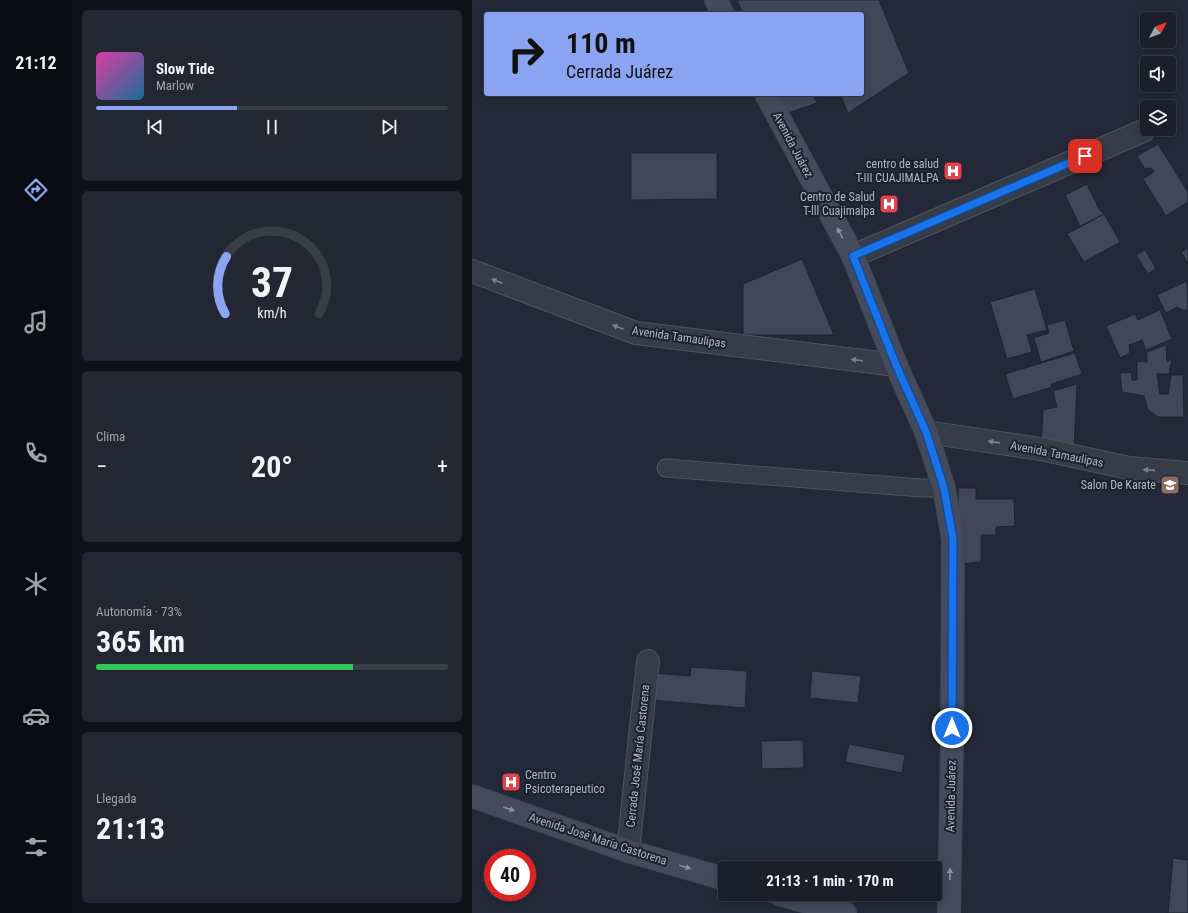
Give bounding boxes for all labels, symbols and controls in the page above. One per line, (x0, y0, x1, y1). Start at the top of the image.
north arrow (1140, 12, 1176, 48)
map controls (1140, 12, 1176, 136)
text: 110 m (566, 27, 636, 60)
icon: right (500, 28, 552, 80)
text: 21:12 (15, 52, 57, 73)
button: sound (1140, 56, 1176, 92)
text: Slow Tide (156, 60, 214, 78)
text: Cerrada Juárez (566, 61, 673, 82)
text: Marlow (156, 78, 194, 93)
button: layers (1140, 100, 1176, 136)
street label: Avenida Juárez (770, 110, 816, 180)
icon: previous (144, 116, 166, 138)
icon: pause (261, 116, 283, 138)
icon: next (378, 116, 400, 138)
pin (1068, 139, 1102, 173)
icon: arrive (1074, 145, 1096, 167)
place label: centro de salud T-III CUAJIMALPA (856, 157, 939, 185)
hospital icon: centro de salud T-III CUAJIMALPA (942, 160, 964, 182)
icon: directions (22, 176, 50, 204)
place label: Centro de Salud T-lll Cuajimalpa (800, 190, 875, 218)
hospital icon: Centro de Salud T-lll Cuajimalpa (878, 193, 900, 215)
one-way arrow (837, 228, 844, 239)
text: 37 (251, 258, 293, 307)
one-way arrow (490, 277, 502, 283)
text: km/h (257, 304, 287, 320)
icon: music (22, 308, 50, 336)
one-way arrow (612, 323, 624, 329)
street label: Avenida Tamaulipas (631, 323, 727, 351)
one-way arrow (851, 357, 863, 363)
text: Clima (96, 429, 125, 444)
street label: Avenida Tamaulipas (1009, 438, 1105, 470)
icon: phone (22, 439, 50, 467)
one-way arrow (988, 439, 1000, 445)
text: 20° (251, 449, 293, 484)
text: − (96, 454, 107, 479)
text: + (437, 454, 448, 479)
one-way arrow (1143, 466, 1155, 473)
school or university icon: Salon De Karate (1159, 474, 1181, 496)
place label: Salon De Karate (1081, 478, 1156, 492)
icon: climate (22, 570, 50, 598)
text: Autonomía · 73% (96, 604, 182, 619)
text: 365 km (96, 624, 185, 659)
street label: Cerrada José María Castorena (624, 684, 652, 828)
icon: car (22, 702, 50, 730)
position arrow (931, 707, 973, 749)
street label: Avenida Juárez (943, 760, 959, 832)
place label: Centro Psicoterapeutico (525, 768, 605, 796)
hospital icon: Centro Psicoterapeutico (500, 771, 522, 793)
text: Llegada (96, 791, 137, 806)
one-way arrow (503, 806, 515, 812)
street label: Avenida José María Castorena (527, 810, 669, 868)
text: 21:13 (96, 811, 165, 846)
icon: filters (22, 833, 50, 861)
speed limit sign: 40 (484, 849, 536, 901)
one-way arrow (680, 864, 692, 870)
one-way arrow (947, 867, 953, 880)
text: 21:13 · 1 min · 170 m (766, 872, 894, 890)

